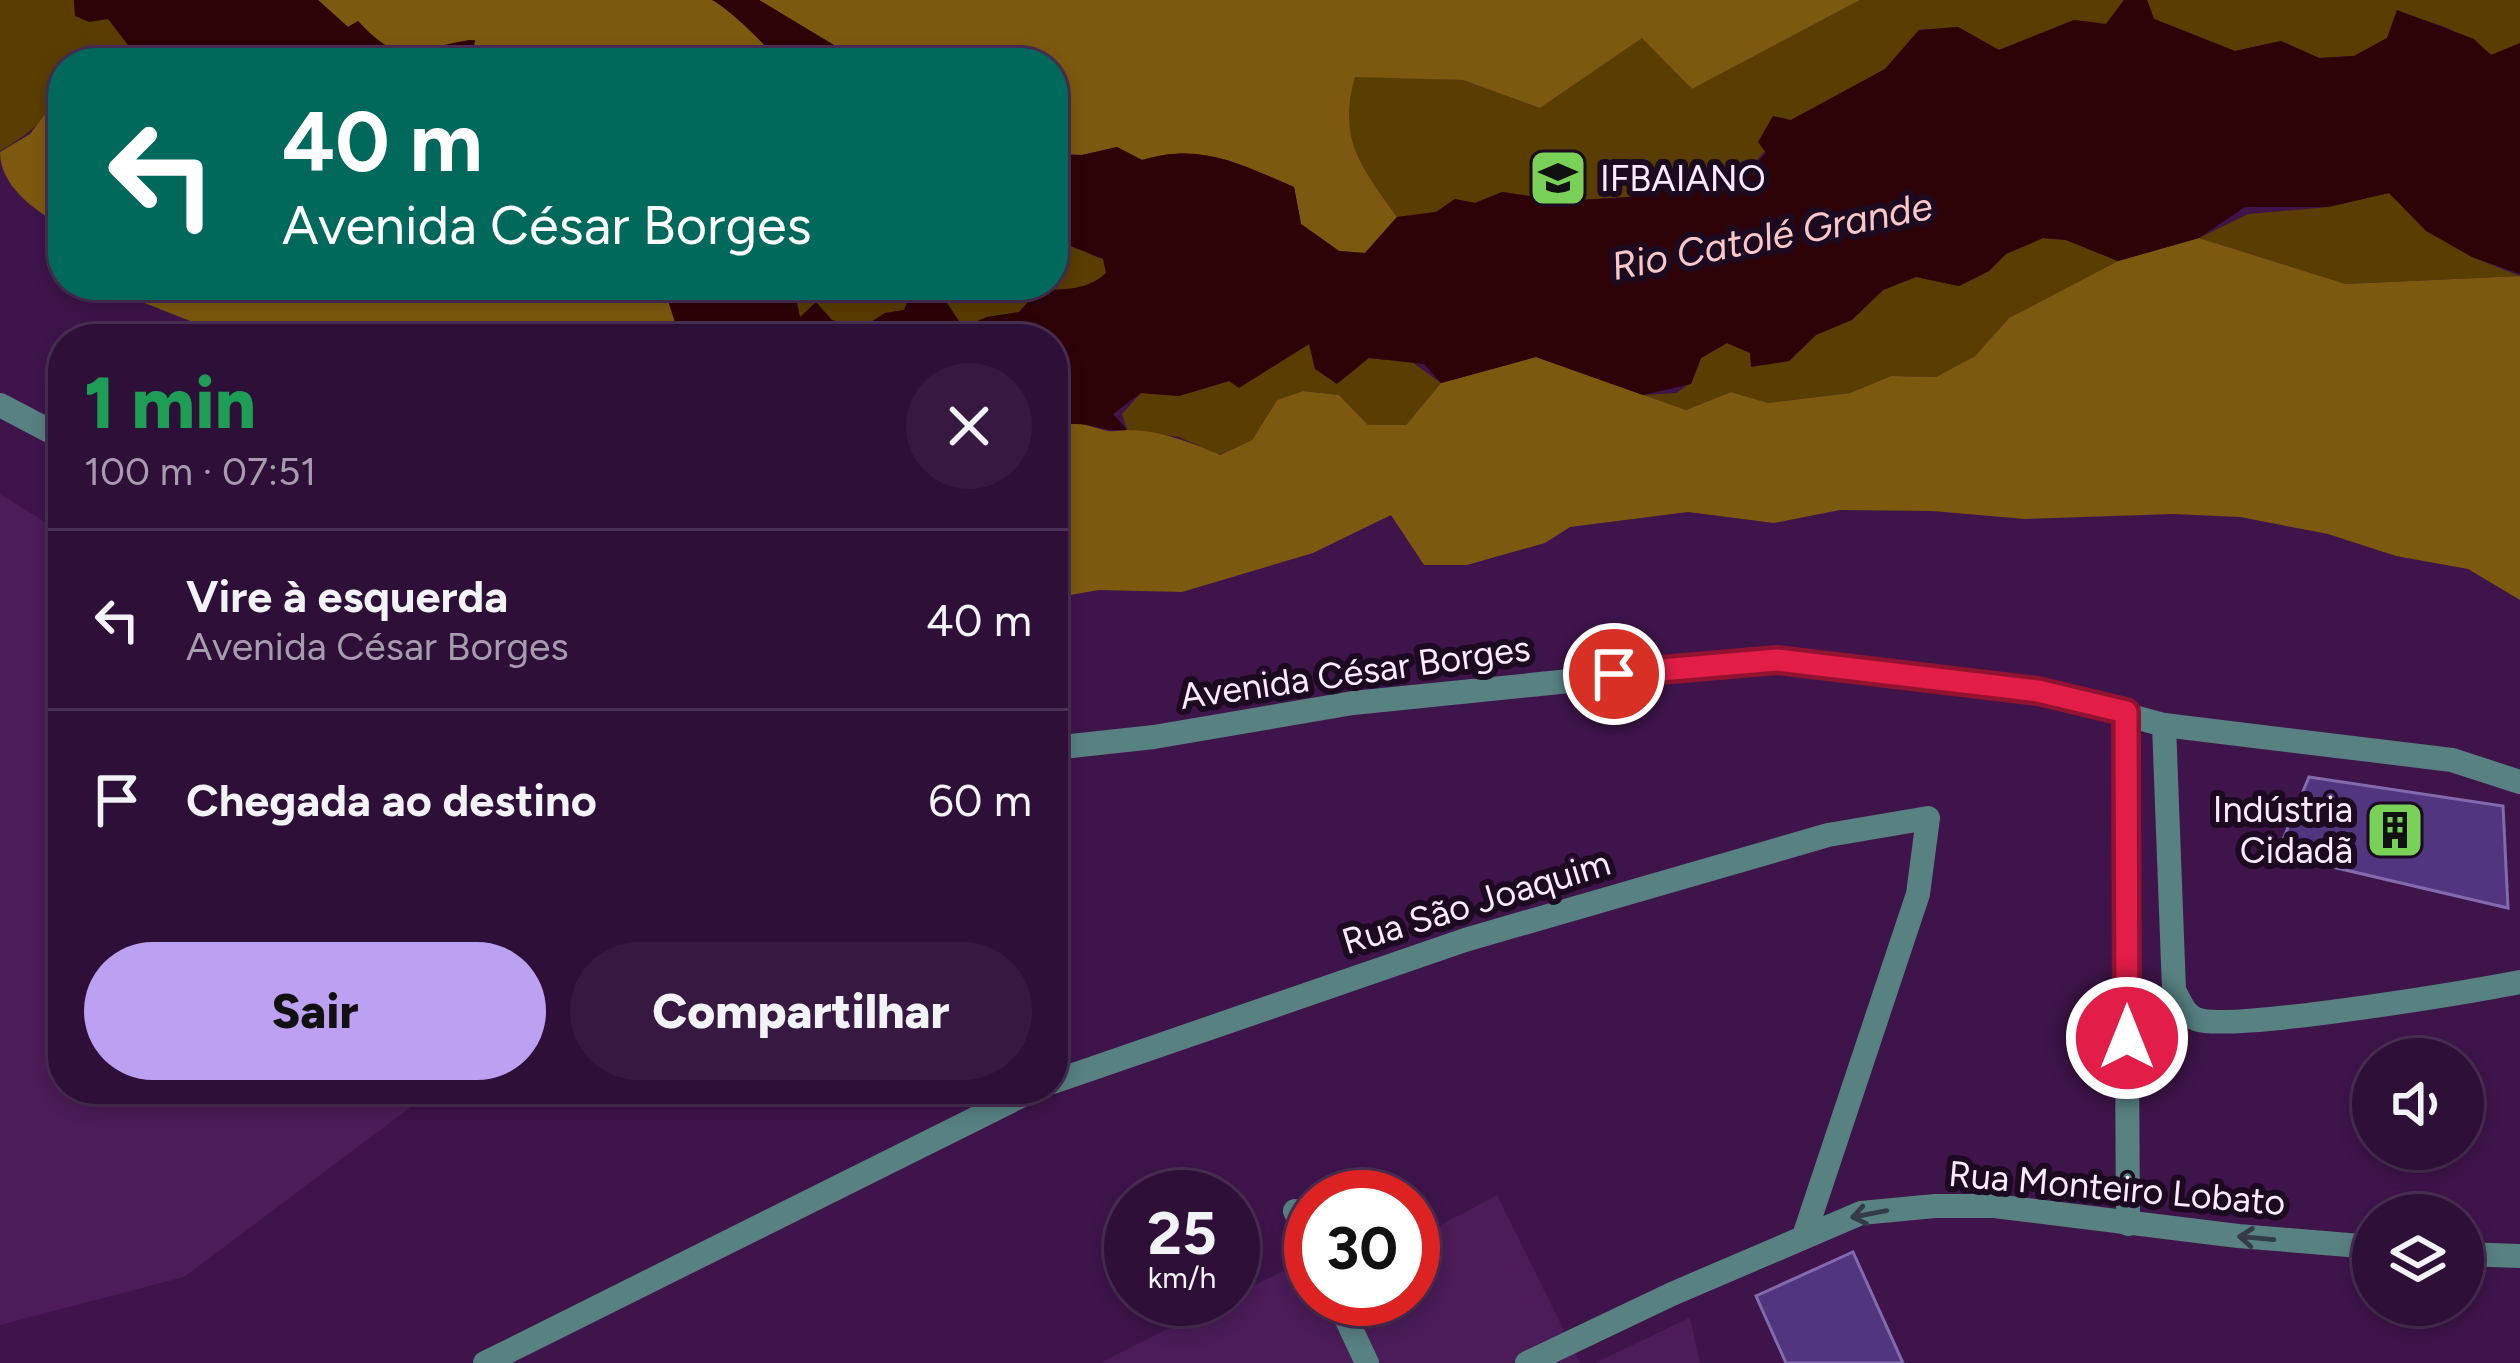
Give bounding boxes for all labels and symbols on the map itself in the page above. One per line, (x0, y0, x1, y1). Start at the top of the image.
school or university icon: IFBAIANO (1527, 147, 1589, 209)
place label: IFBAIANO (1600, 157, 1766, 200)
water label: Rio Catolé Grande (1608, 182, 1936, 290)
pin (1563, 623, 1665, 725)
street label: Avenida César Borges (1177, 626, 1533, 718)
place label: Indústria Cidadã (2213, 788, 2353, 872)
building icon: Indústria Cidadã (2364, 799, 2426, 861)
street label: Rua São Joaquim (1337, 841, 1615, 963)
position arrow (2064, 975, 2190, 1101)
street label: Rua Monteiro Lobato (1947, 1152, 2287, 1224)
speed limit sign: 30 (1284, 1170, 1440, 1326)
one-way arrow (1850, 1204, 1889, 1226)
one-way arrow (2237, 1226, 2276, 1249)

